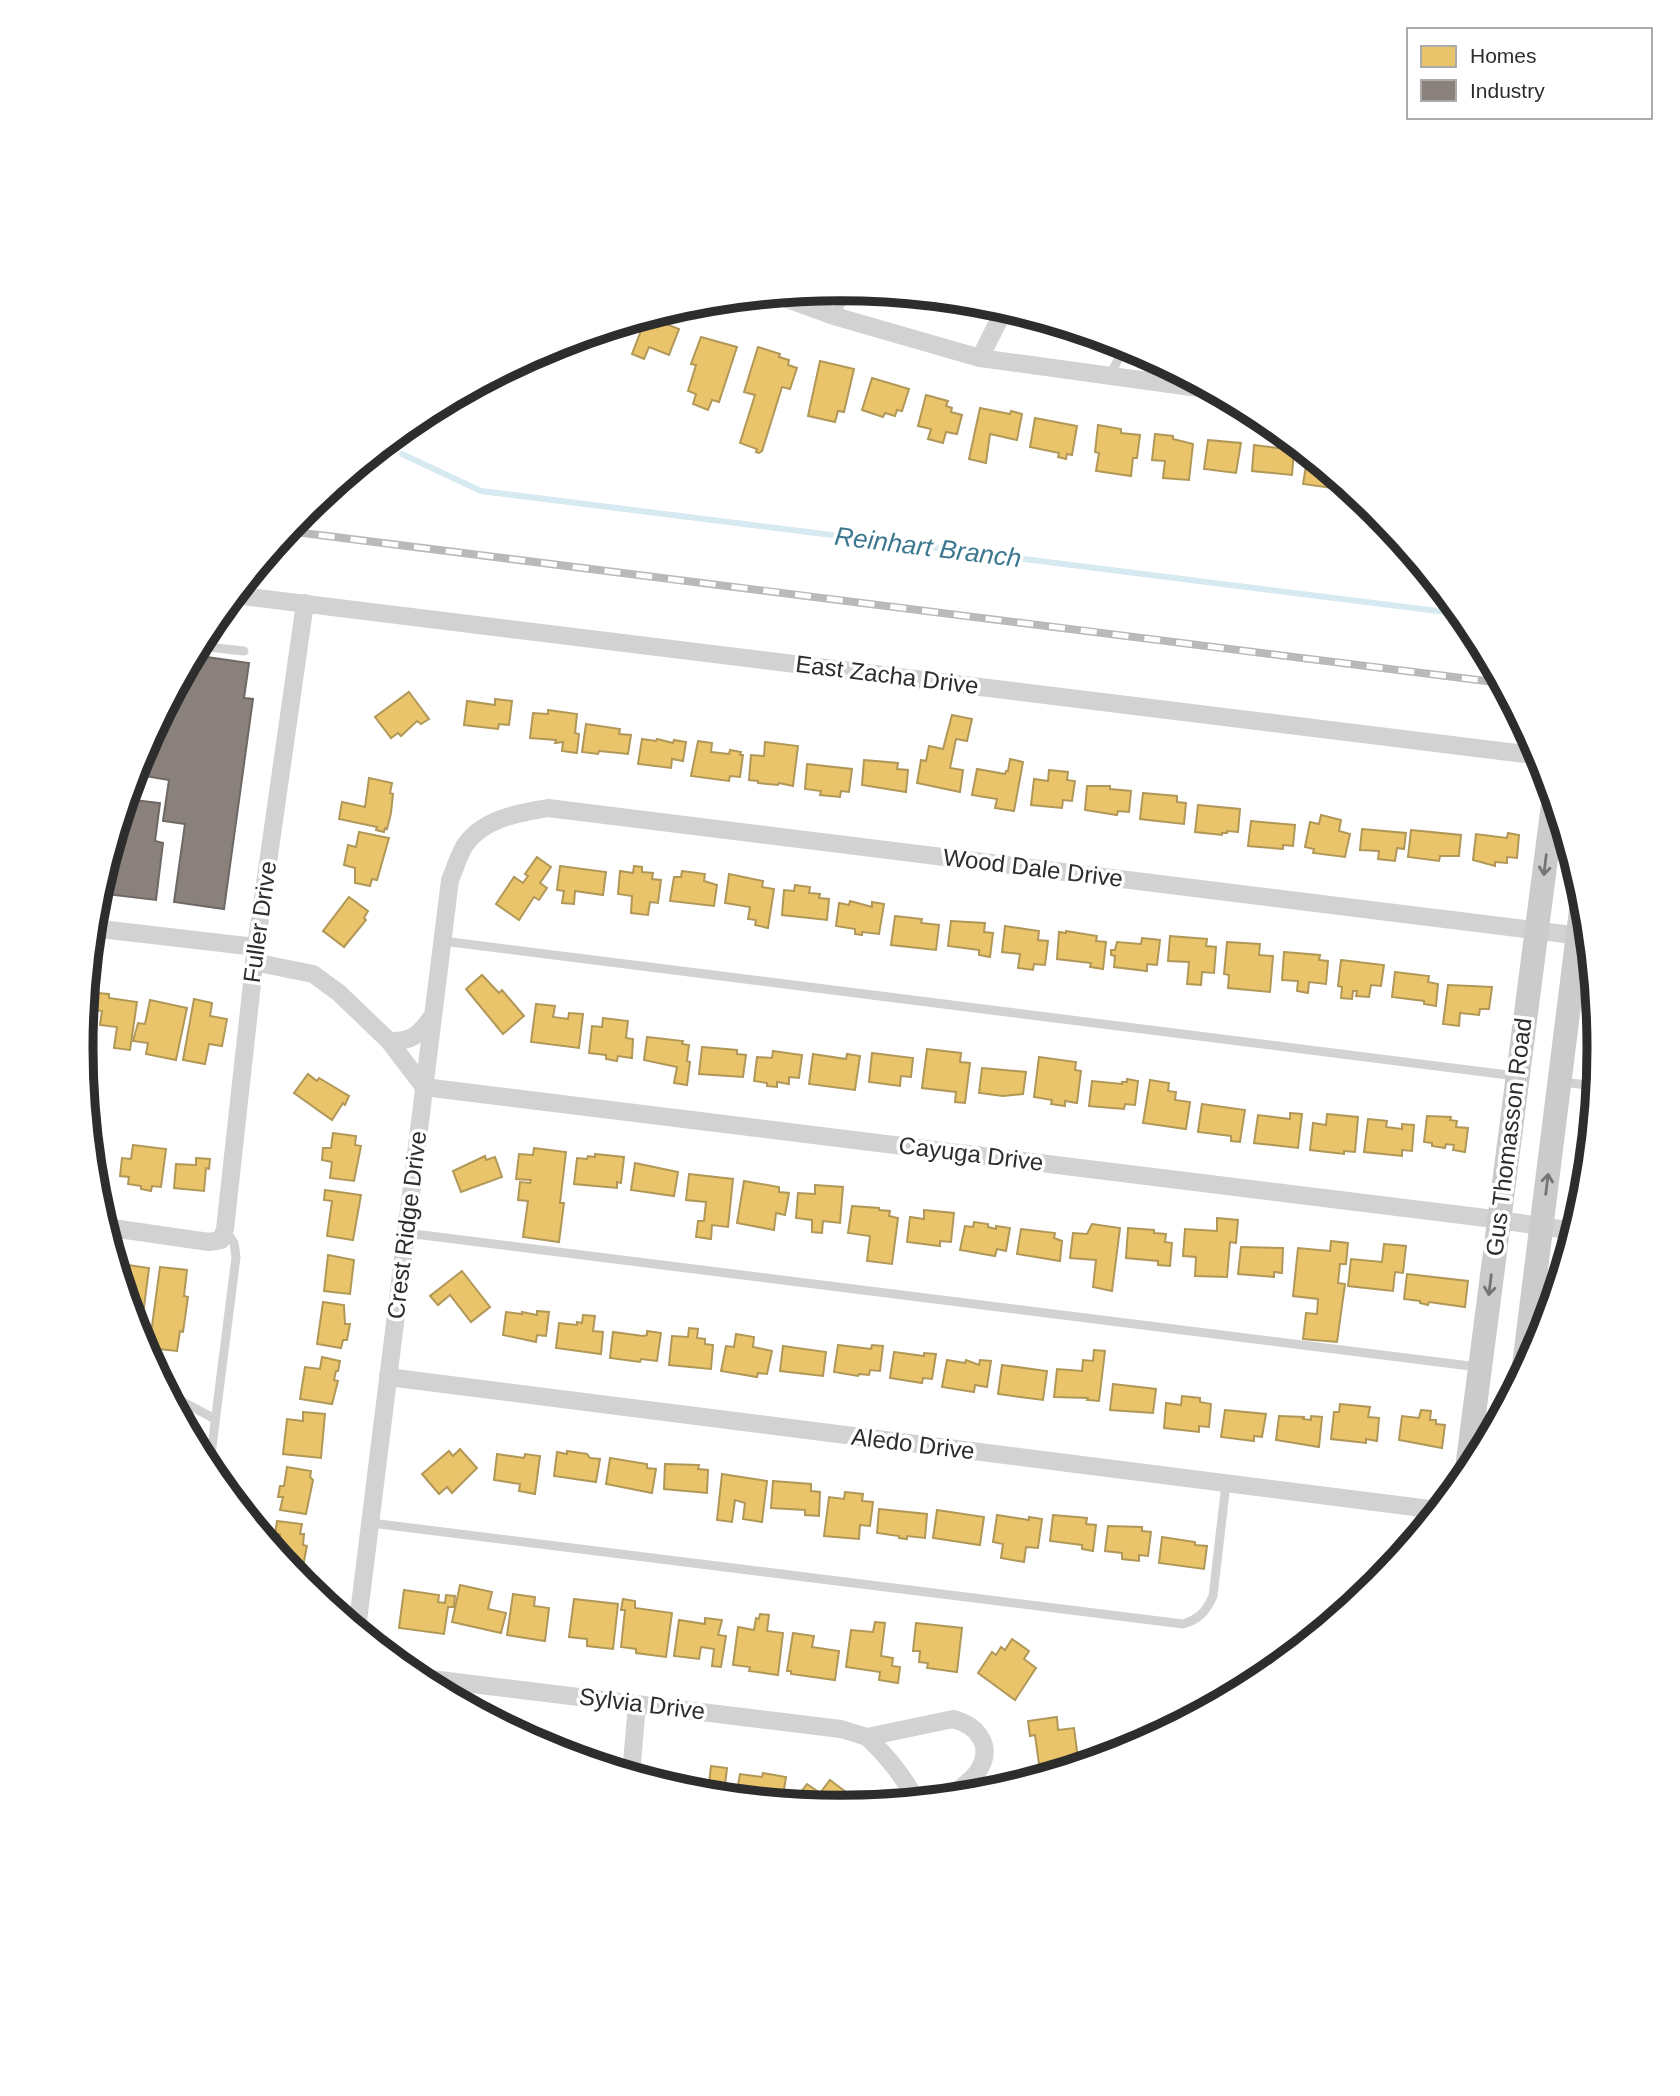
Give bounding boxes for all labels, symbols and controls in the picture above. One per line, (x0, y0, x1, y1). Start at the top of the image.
legend (1407, 28, 1652, 119)
text: Homes (1470, 44, 1537, 67)
text: Industry (1470, 79, 1545, 102)
water label: Reinhart Branch (833, 521, 1023, 573)
street label: East Zacha Drive (794, 650, 980, 699)
street label: Wood Dale Drive (942, 843, 1125, 892)
one-way arrow (1538, 853, 1551, 876)
street label: Fuller Drive (238, 859, 281, 985)
street label: Gus Thomasson Road (1480, 1016, 1537, 1258)
street label: Crest Ridge Drive (382, 1129, 431, 1321)
street label: Cayuga Drive (897, 1131, 1045, 1176)
one-way arrow (1540, 1173, 1553, 1196)
one-way arrow (1484, 1273, 1497, 1296)
street label: Aledo Drive (850, 1423, 976, 1464)
street label: Sylvia Drive (578, 1682, 707, 1725)

